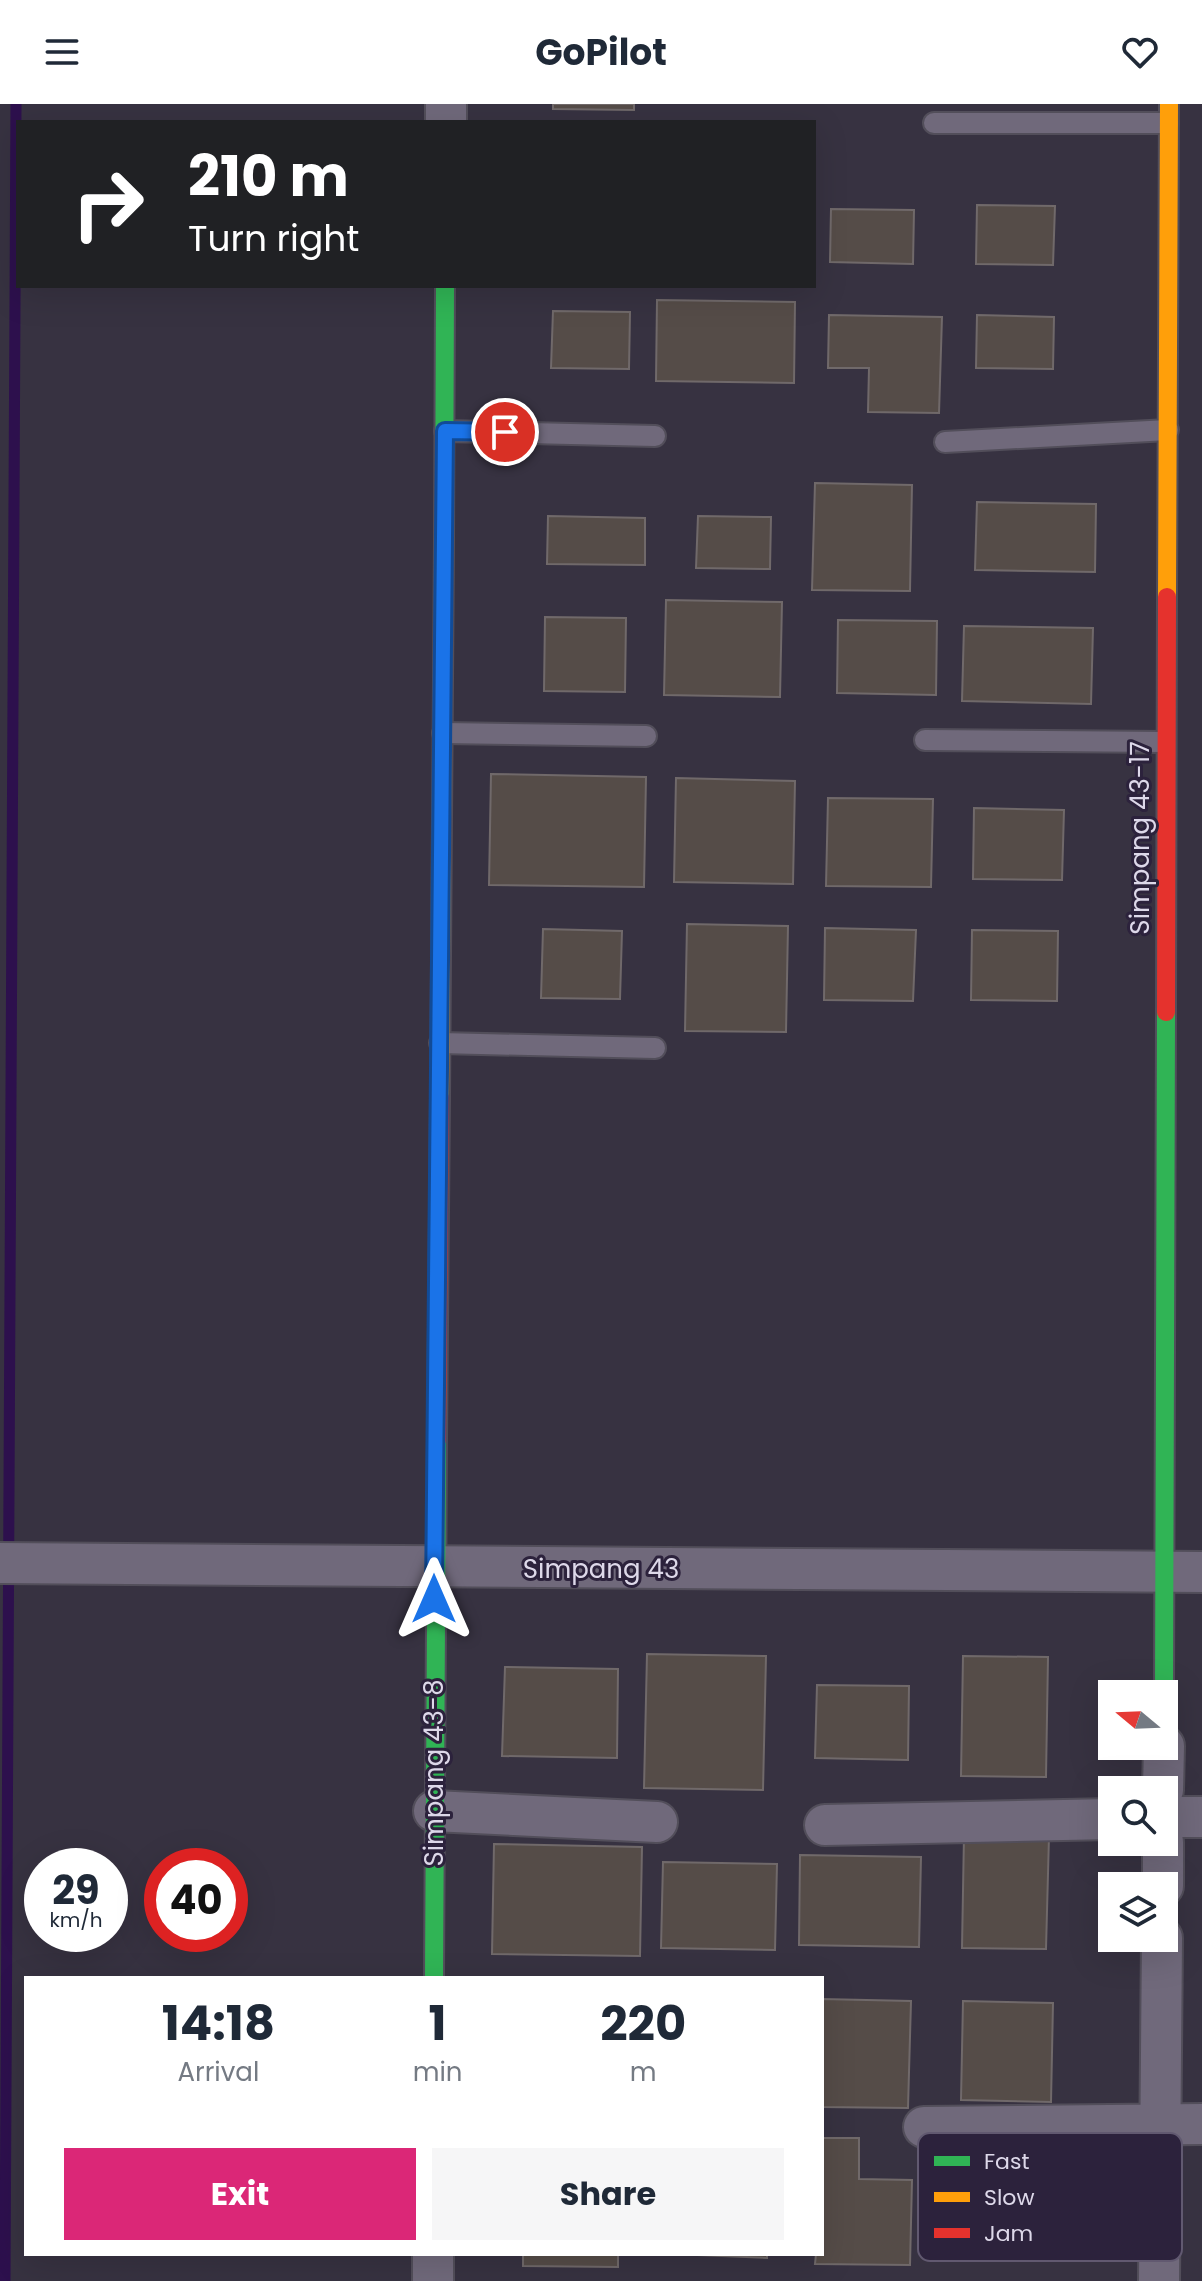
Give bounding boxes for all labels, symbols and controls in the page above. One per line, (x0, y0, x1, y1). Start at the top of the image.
text: GoPilot (535, 27, 667, 78)
icon: menu (40, 30, 84, 74)
icon: heart (1118, 30, 1162, 74)
text: 210 m (188, 137, 349, 216)
icon: right (56, 152, 160, 256)
text: Turn right (188, 213, 359, 264)
pin (471, 398, 539, 466)
icon: arrive (483, 410, 527, 454)
street label: Simpang 43-17 (1122, 741, 1158, 935)
street label: Simpang 43 (523, 1551, 679, 1587)
position arrow (392, 1557, 476, 1641)
street label: Simpang 43-8 (416, 1679, 452, 1867)
north arrow (1098, 1680, 1178, 1760)
map controls (1098, 1680, 1178, 1952)
button: search (1098, 1776, 1178, 1856)
speed limit sign: 40 (144, 1848, 248, 1952)
text: 29 (52, 1862, 100, 1918)
button: layers (1098, 1872, 1178, 1952)
text: km/h (49, 1906, 103, 1934)
text: 14:18 (162, 1990, 275, 2057)
text: 1 (429, 1990, 447, 2057)
text: 220 (600, 1990, 686, 2057)
text: Arrival (177, 2054, 259, 2090)
text: min (413, 2054, 463, 2090)
text: m (630, 2054, 657, 2090)
legend (918, 2133, 1182, 2261)
text: Fast (984, 2146, 1029, 2177)
button: Exit (64, 2148, 416, 2240)
button: Share (432, 2148, 784, 2240)
text: Slow (984, 2182, 1034, 2213)
text: Jam (984, 2218, 1033, 2249)

